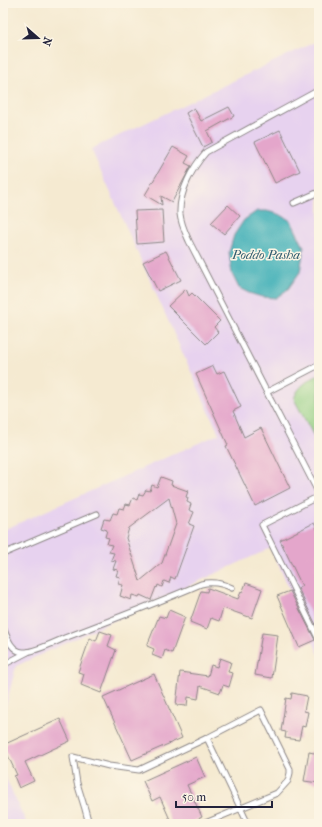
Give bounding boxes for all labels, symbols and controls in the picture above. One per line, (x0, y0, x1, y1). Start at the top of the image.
north arrow (18, 18, 58, 58)
text: N (39, 35, 54, 48)
water label: Poddo Pasha (231, 247, 300, 262)
scale bar (176, 783, 272, 809)
text: 50 m (182, 790, 206, 804)

